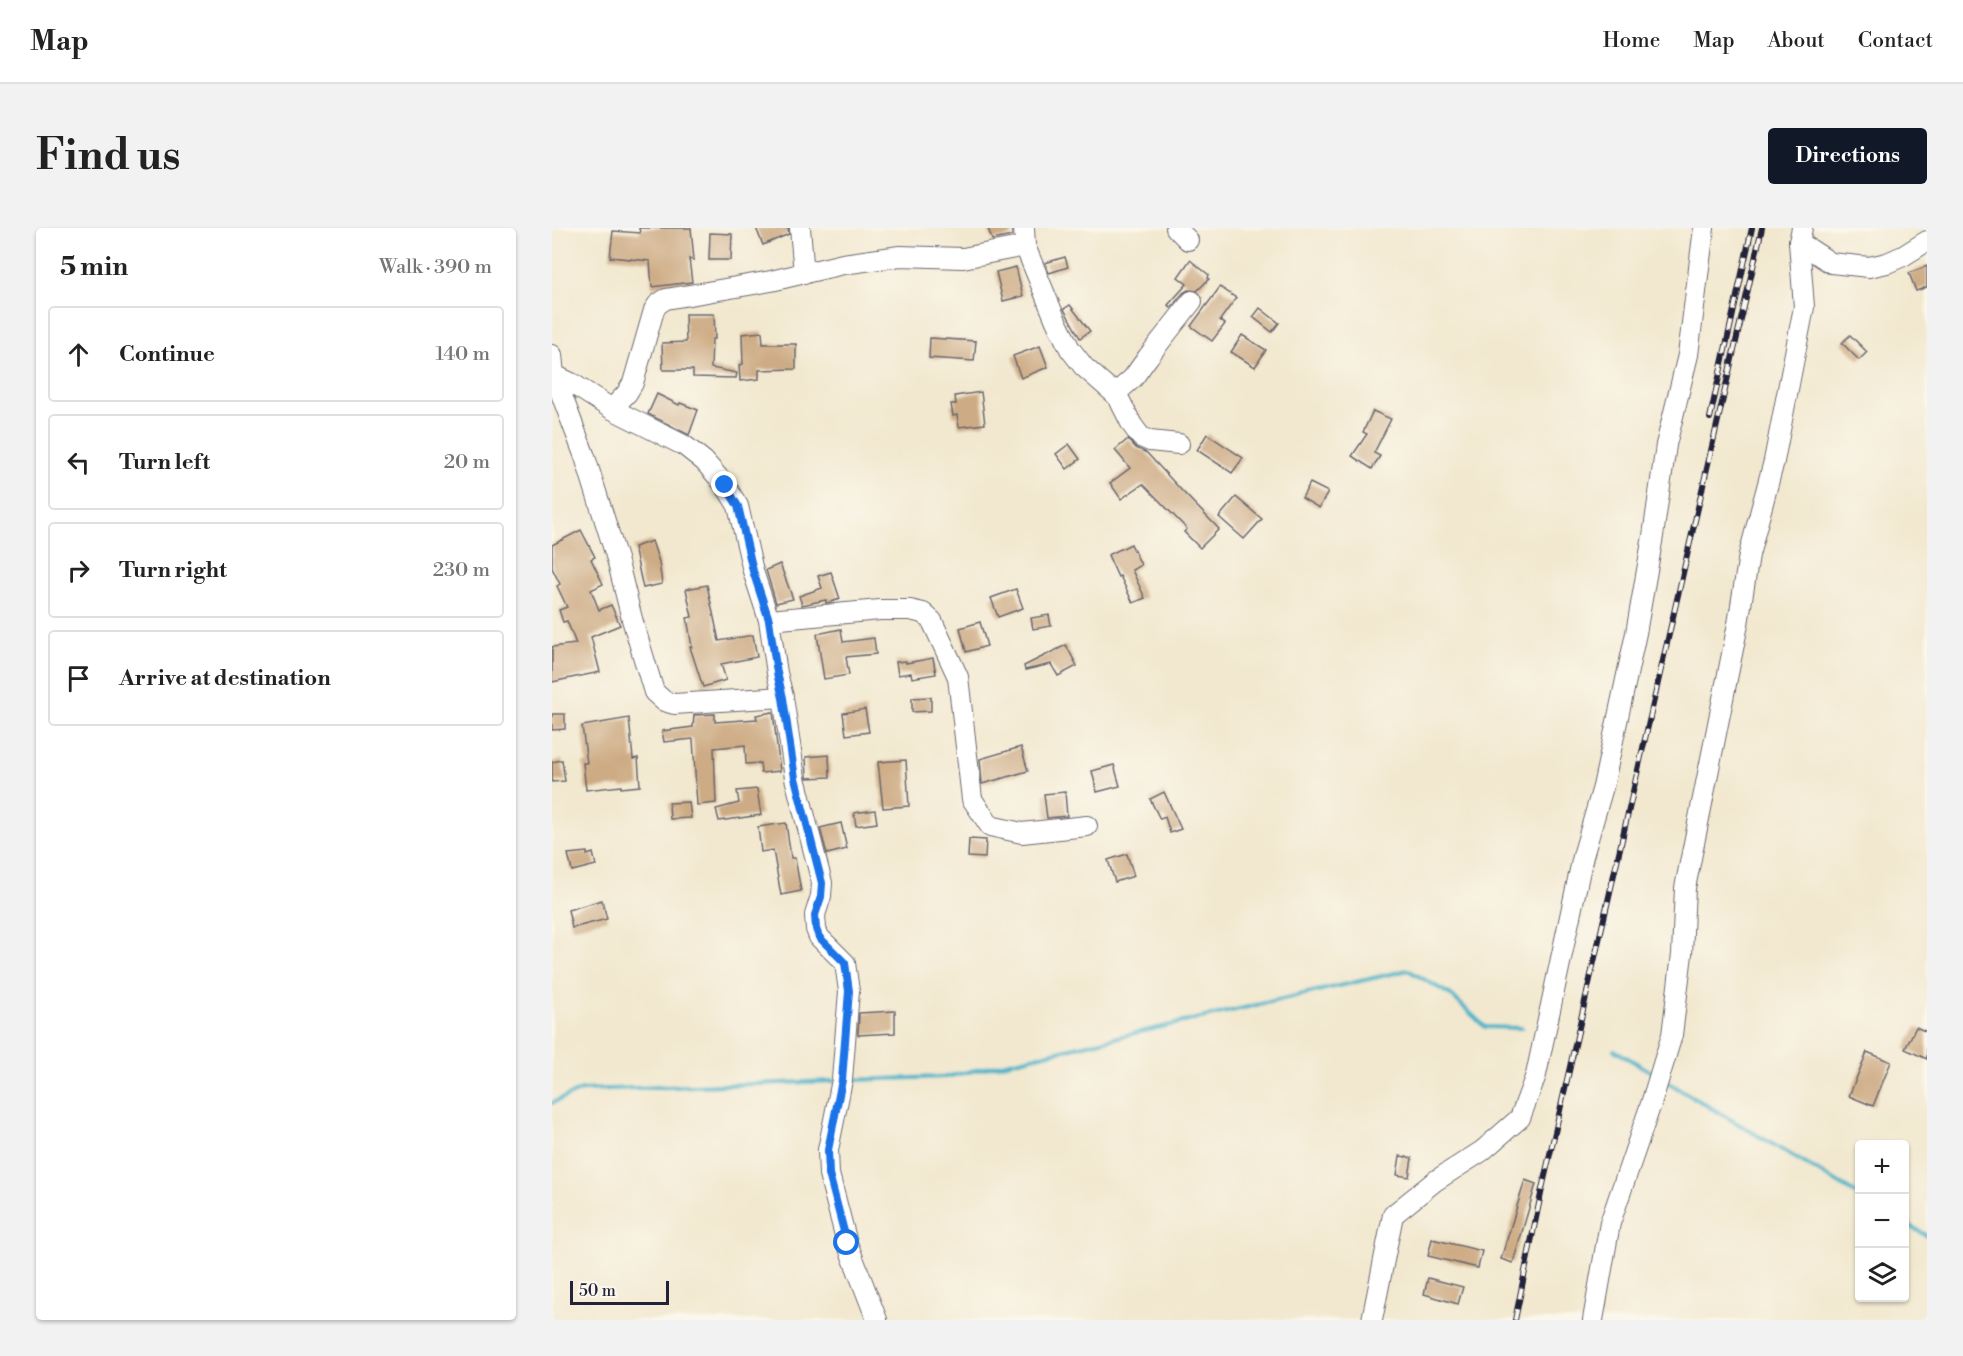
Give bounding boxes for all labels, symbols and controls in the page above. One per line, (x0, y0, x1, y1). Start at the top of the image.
text: Map (30, 24, 89, 59)
text: Home (1603, 28, 1660, 54)
text: Map (1693, 28, 1735, 54)
text: About (1768, 28, 1825, 54)
text: Contact (1858, 28, 1933, 54)
button: Directions (1768, 128, 1927, 184)
text: Find us (36, 130, 180, 183)
text: 5 min (60, 251, 128, 283)
text: Walk · 390 m (379, 255, 492, 280)
icon: ahead (62, 338, 95, 371)
text: Continue (119, 341, 215, 368)
text: 140 m (435, 342, 490, 367)
icon: left (62, 446, 95, 479)
text: Turn left (119, 449, 210, 476)
text: 20 m (444, 450, 490, 475)
route end (711, 471, 737, 497)
icon: right (62, 554, 95, 587)
text: Turn right (119, 557, 227, 584)
text: 230 m (433, 558, 490, 583)
icon: arrive (62, 662, 95, 695)
text: Arrive at destination (119, 665, 331, 692)
map controls (1855, 1140, 1909, 1302)
button: + (1855, 1140, 1909, 1194)
button: − (1855, 1194, 1909, 1248)
route start (833, 1229, 859, 1255)
button: layers (1855, 1248, 1909, 1302)
scale bar (570, 1278, 669, 1306)
text: 50 m (579, 1281, 616, 1301)

